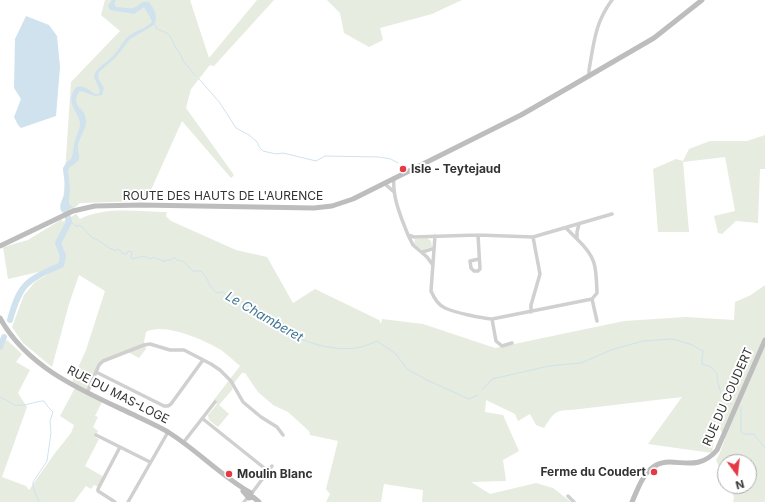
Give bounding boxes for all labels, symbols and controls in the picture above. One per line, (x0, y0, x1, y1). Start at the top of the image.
place label: Isle - Teytejaud (411, 162, 501, 176)
marker: Isle - Teytejaud (398, 164, 408, 174)
street label: ROUTE DES HAUTS DE L'AURENCE (123, 189, 323, 203)
water label: Le Chamberet (222, 289, 306, 345)
street label: RUE DU COUDERT (700, 345, 756, 449)
street label: RUE DU MAS-LOGE (65, 363, 171, 427)
north arrow (717, 454, 757, 494)
place label: Ferme du Coudert (540, 465, 646, 479)
place label: Moulin Blanc (237, 467, 313, 481)
marker: Ferme du Coudert (649, 467, 659, 477)
marker: Moulin Blanc (224, 469, 234, 479)
text: N (734, 477, 746, 492)

